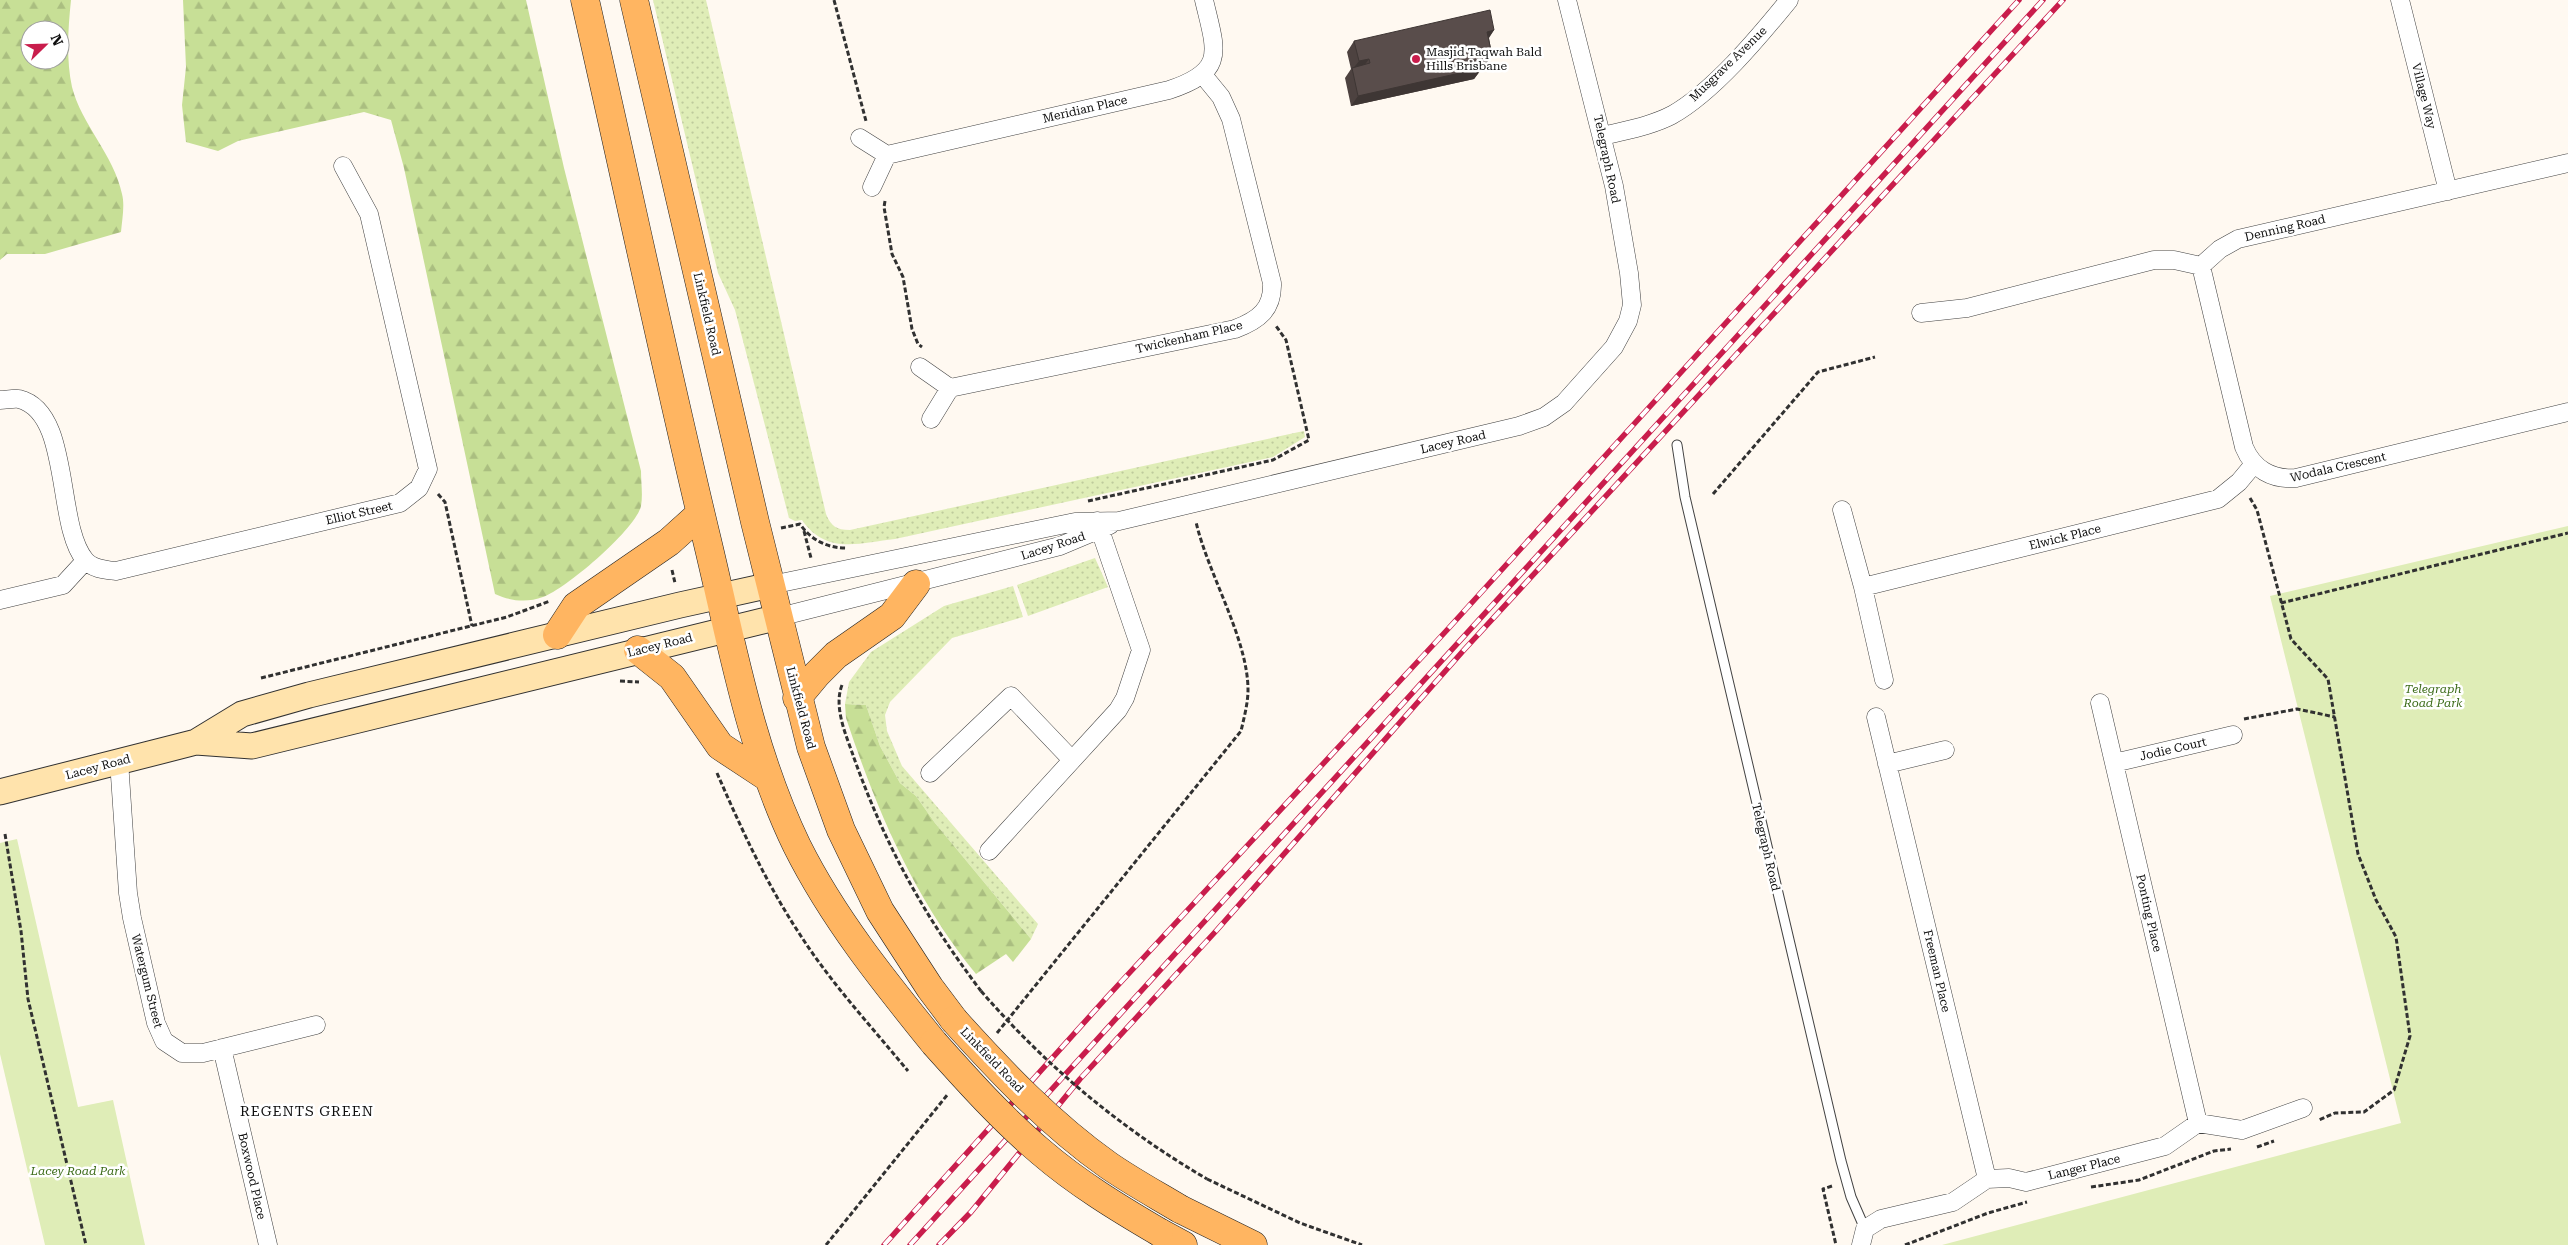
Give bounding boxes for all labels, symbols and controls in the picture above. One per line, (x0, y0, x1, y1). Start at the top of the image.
north arrow (20, 20, 70, 70)
street label: Musgrave Avenue (1687, 23, 1770, 104)
text: N (47, 32, 67, 48)
place label: Masjid Taqwah Bald Hills Brisbane (1426, 45, 1542, 73)
marker: Masjid Taqwah Bald Hills Brisbane (1410, 53, 1422, 65)
street label: Village Way (2409, 62, 2439, 131)
street label: Meridian Place (1041, 92, 1129, 126)
street label: Telegraph Road (1591, 113, 1623, 205)
street label: Denning Road (2243, 212, 2327, 244)
street label: Linkfield Road (691, 271, 723, 357)
street label: Twickenham Place (1134, 318, 1244, 356)
street label: Lacey Road (1419, 428, 1487, 456)
street label: Wodala Crescent (2289, 449, 2388, 485)
street label: Elliot Street (324, 498, 394, 527)
street label: Elwick Place (2028, 521, 2103, 553)
street label: Lacey Road (1019, 529, 1087, 563)
street label: Lacey Road (626, 630, 694, 660)
street label: Linkfield Road (783, 665, 819, 751)
park label: Telegraph Road Park (2403, 682, 2463, 710)
street label: Jodie Court (2138, 734, 2208, 763)
street label: Lacey Road (64, 752, 132, 782)
street label: Telegraph Road (1749, 801, 1783, 893)
street label: Ponting Place (2133, 873, 2165, 954)
street label: Freeman Place (1921, 928, 1953, 1014)
street label: Watergum Street (129, 933, 166, 1030)
street label: Linkfield Road (958, 1025, 1027, 1096)
district label: REGENTS GREEN (240, 1103, 374, 1119)
street label: Boxwood Place (235, 1131, 269, 1221)
street label: Langer Place (2046, 1151, 2122, 1183)
park label: Lacey Road Park (29, 1164, 126, 1178)

